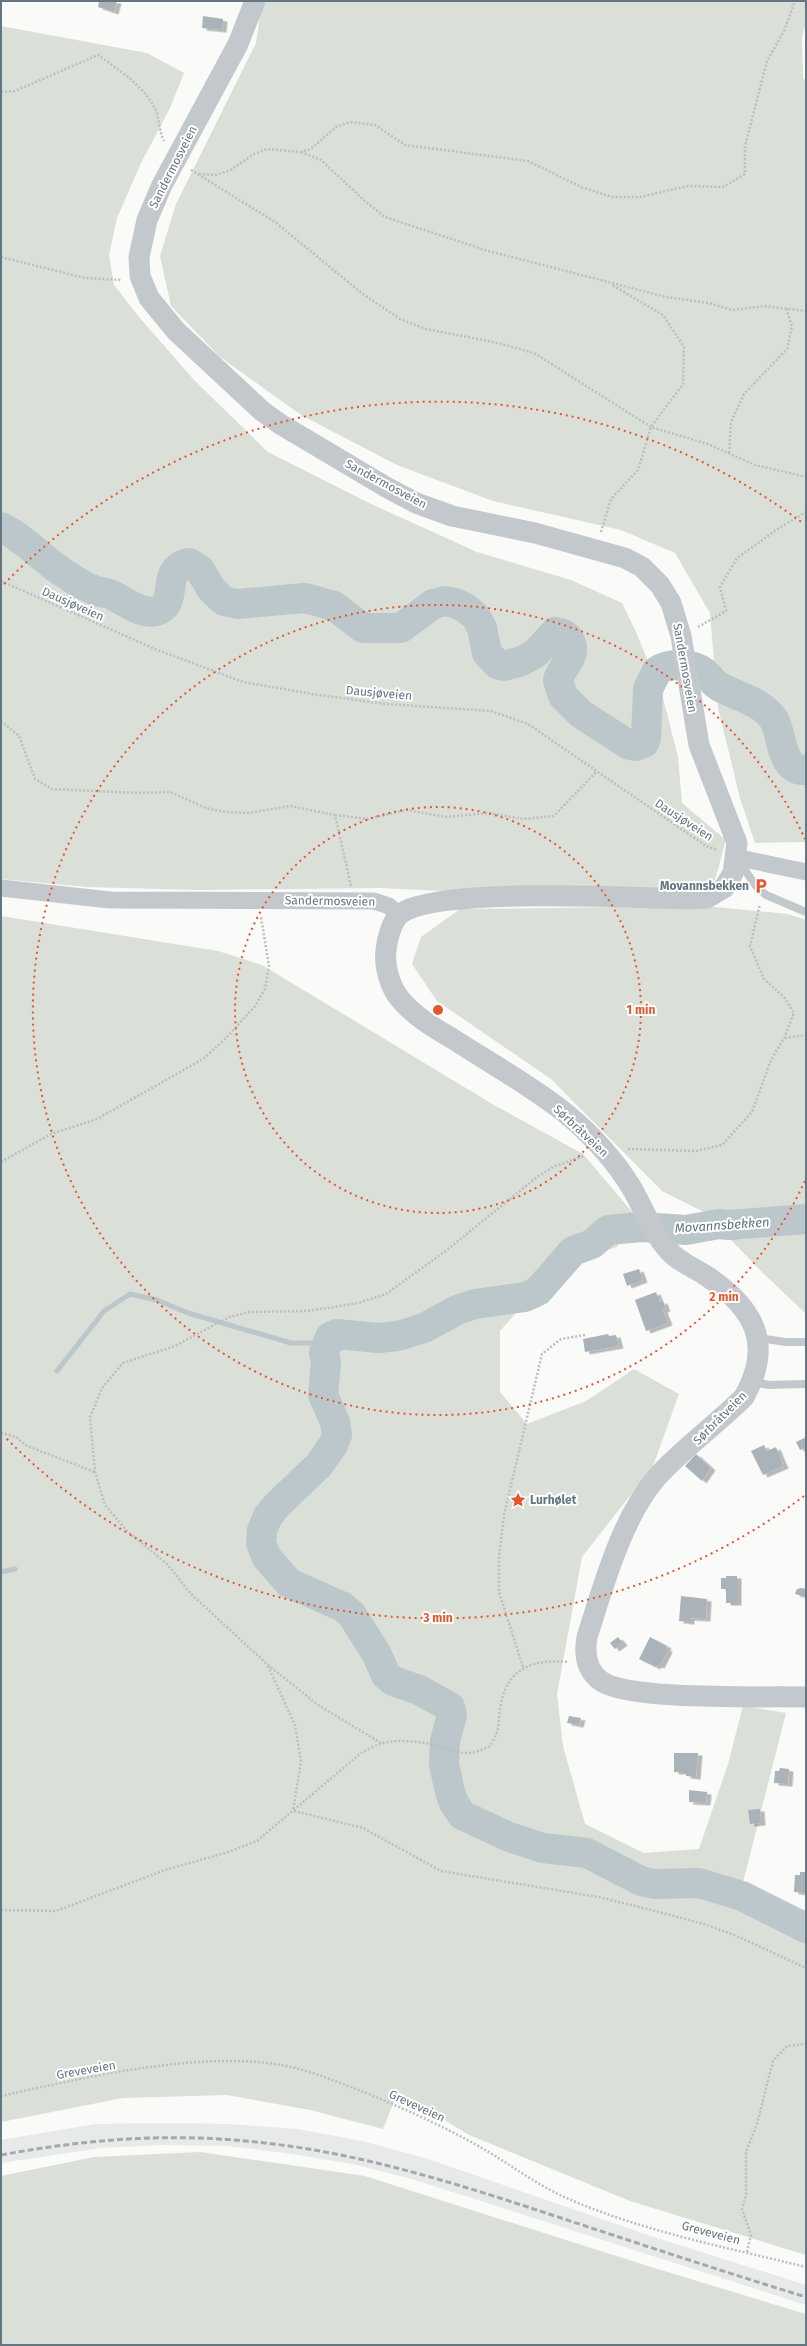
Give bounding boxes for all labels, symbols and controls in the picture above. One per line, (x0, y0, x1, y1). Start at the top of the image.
street label: Sandermosveien (146, 124, 200, 210)
street label: Sandermosveien (343, 457, 429, 511)
street label: Dausjøveien (40, 584, 106, 624)
street label: Sandermosveien (670, 622, 700, 714)
street label: Dausjøveien (345, 683, 413, 703)
street label: Dausjøveien (652, 796, 716, 844)
parking icon: Movannsbekken (752, 877, 770, 895)
place label: Movannsbekken (660, 879, 749, 893)
street label: Sandermosveien (285, 893, 375, 909)
centre of rings (431, 1003, 445, 1017)
text: 1 min (627, 1003, 655, 1017)
street label: Sørbråtveien (551, 1102, 611, 1160)
water label: Movannsbekken (674, 1214, 770, 1236)
text: 2 min (709, 1290, 739, 1304)
street label: Sørbråtveien (690, 1388, 750, 1448)
place icon: Lurhølet (509, 1491, 527, 1509)
place label: Lurhølet (530, 1493, 577, 1507)
text: 3 min (422, 1611, 453, 1625)
street label: Greveveien (55, 2058, 117, 2082)
street label: Greveveien (387, 2087, 447, 2125)
street label: Greveveien (680, 2218, 742, 2248)

